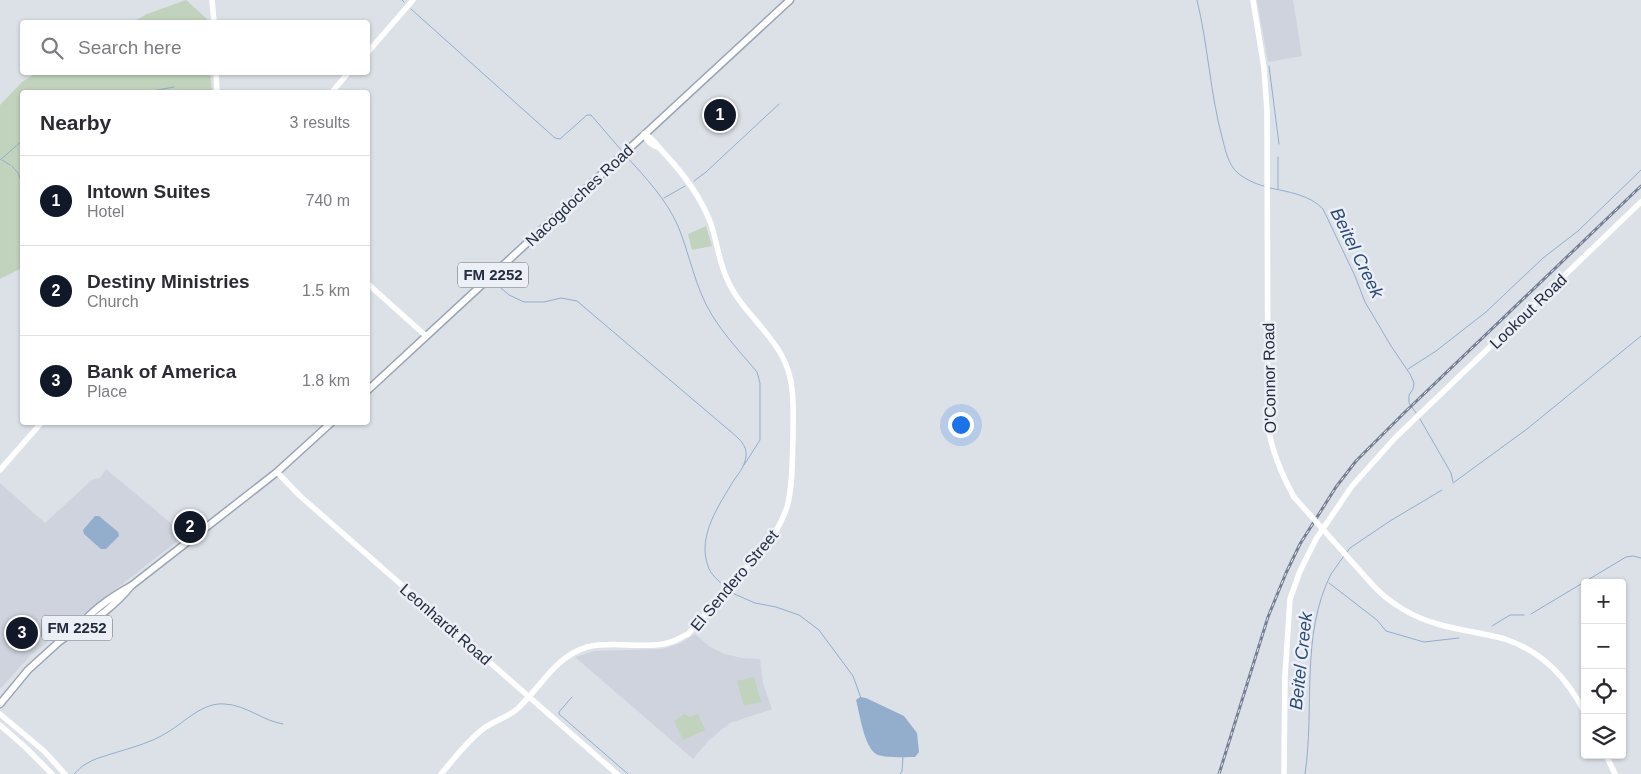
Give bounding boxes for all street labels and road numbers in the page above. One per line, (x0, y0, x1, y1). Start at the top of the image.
street label: Nacogdoches Road (522, 141, 637, 250)
road number: FM 2252 (458, 262, 528, 288)
street label: Lookout Road (1487, 271, 1570, 352)
street label: O'Connor Road (1260, 323, 1279, 433)
street label: El Sendero Street (687, 526, 782, 634)
street label: Leonhardt Road (397, 580, 495, 668)
road number: FM 2252 (42, 616, 112, 640)

